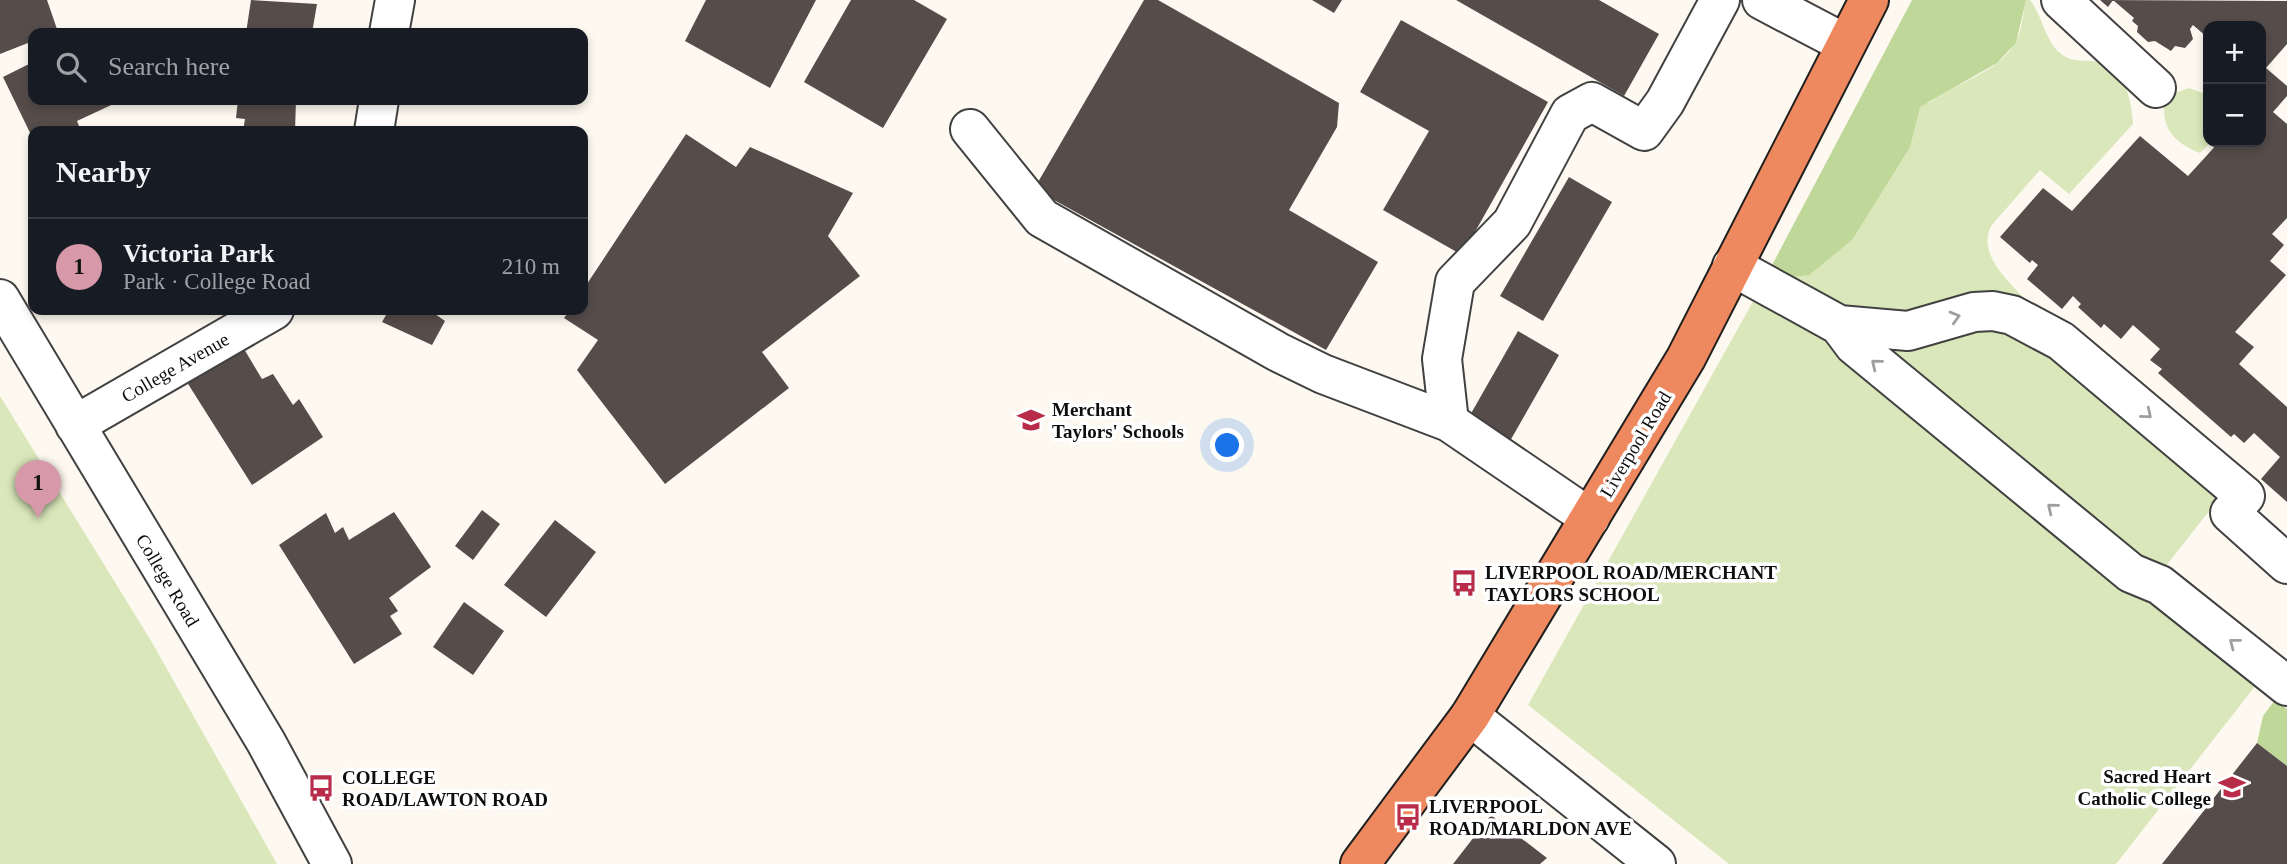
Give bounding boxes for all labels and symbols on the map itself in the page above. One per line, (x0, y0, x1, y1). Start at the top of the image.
one-way arrow (1948, 311, 1960, 326)
street label: College Avenue (118, 328, 233, 407)
one-way arrow (1872, 360, 1885, 372)
street label: Liverpool Road (1596, 387, 1676, 501)
place label: Merchant Taylors' Schools (1052, 399, 1184, 442)
school or university icon: Merchant Taylors' Schools (1016, 405, 1046, 435)
one-way arrow (2139, 406, 2152, 418)
your location (1210, 428, 1244, 462)
pin: 1 (15, 460, 61, 518)
one-way arrow (2047, 504, 2060, 516)
street label: College Road (132, 530, 204, 631)
place label: LIVERPOOL ROAD/MERCHANT TAYLORS SCHOOL (1485, 562, 1777, 605)
bus stop icon: LIVERPOOL ROAD/MERCHANT TAYLORS SCHOOL (1449, 568, 1479, 598)
one-way arrow (2229, 639, 2241, 652)
place label: Sacred Heart Catholic College (2077, 766, 2212, 809)
place label: COLLEGE ROAD/LAWTON ROAD (342, 767, 548, 810)
school or university icon: Sacred Heart Catholic College (2217, 772, 2247, 802)
bus stop icon: COLLEGE ROAD/LAWTON ROAD (306, 773, 336, 803)
place label: LIVERPOOL ROAD/MARLDON AVE (1429, 796, 1632, 839)
bus stop icon: LIVERPOOL ROAD/MARLDON AVE (1393, 802, 1423, 832)

